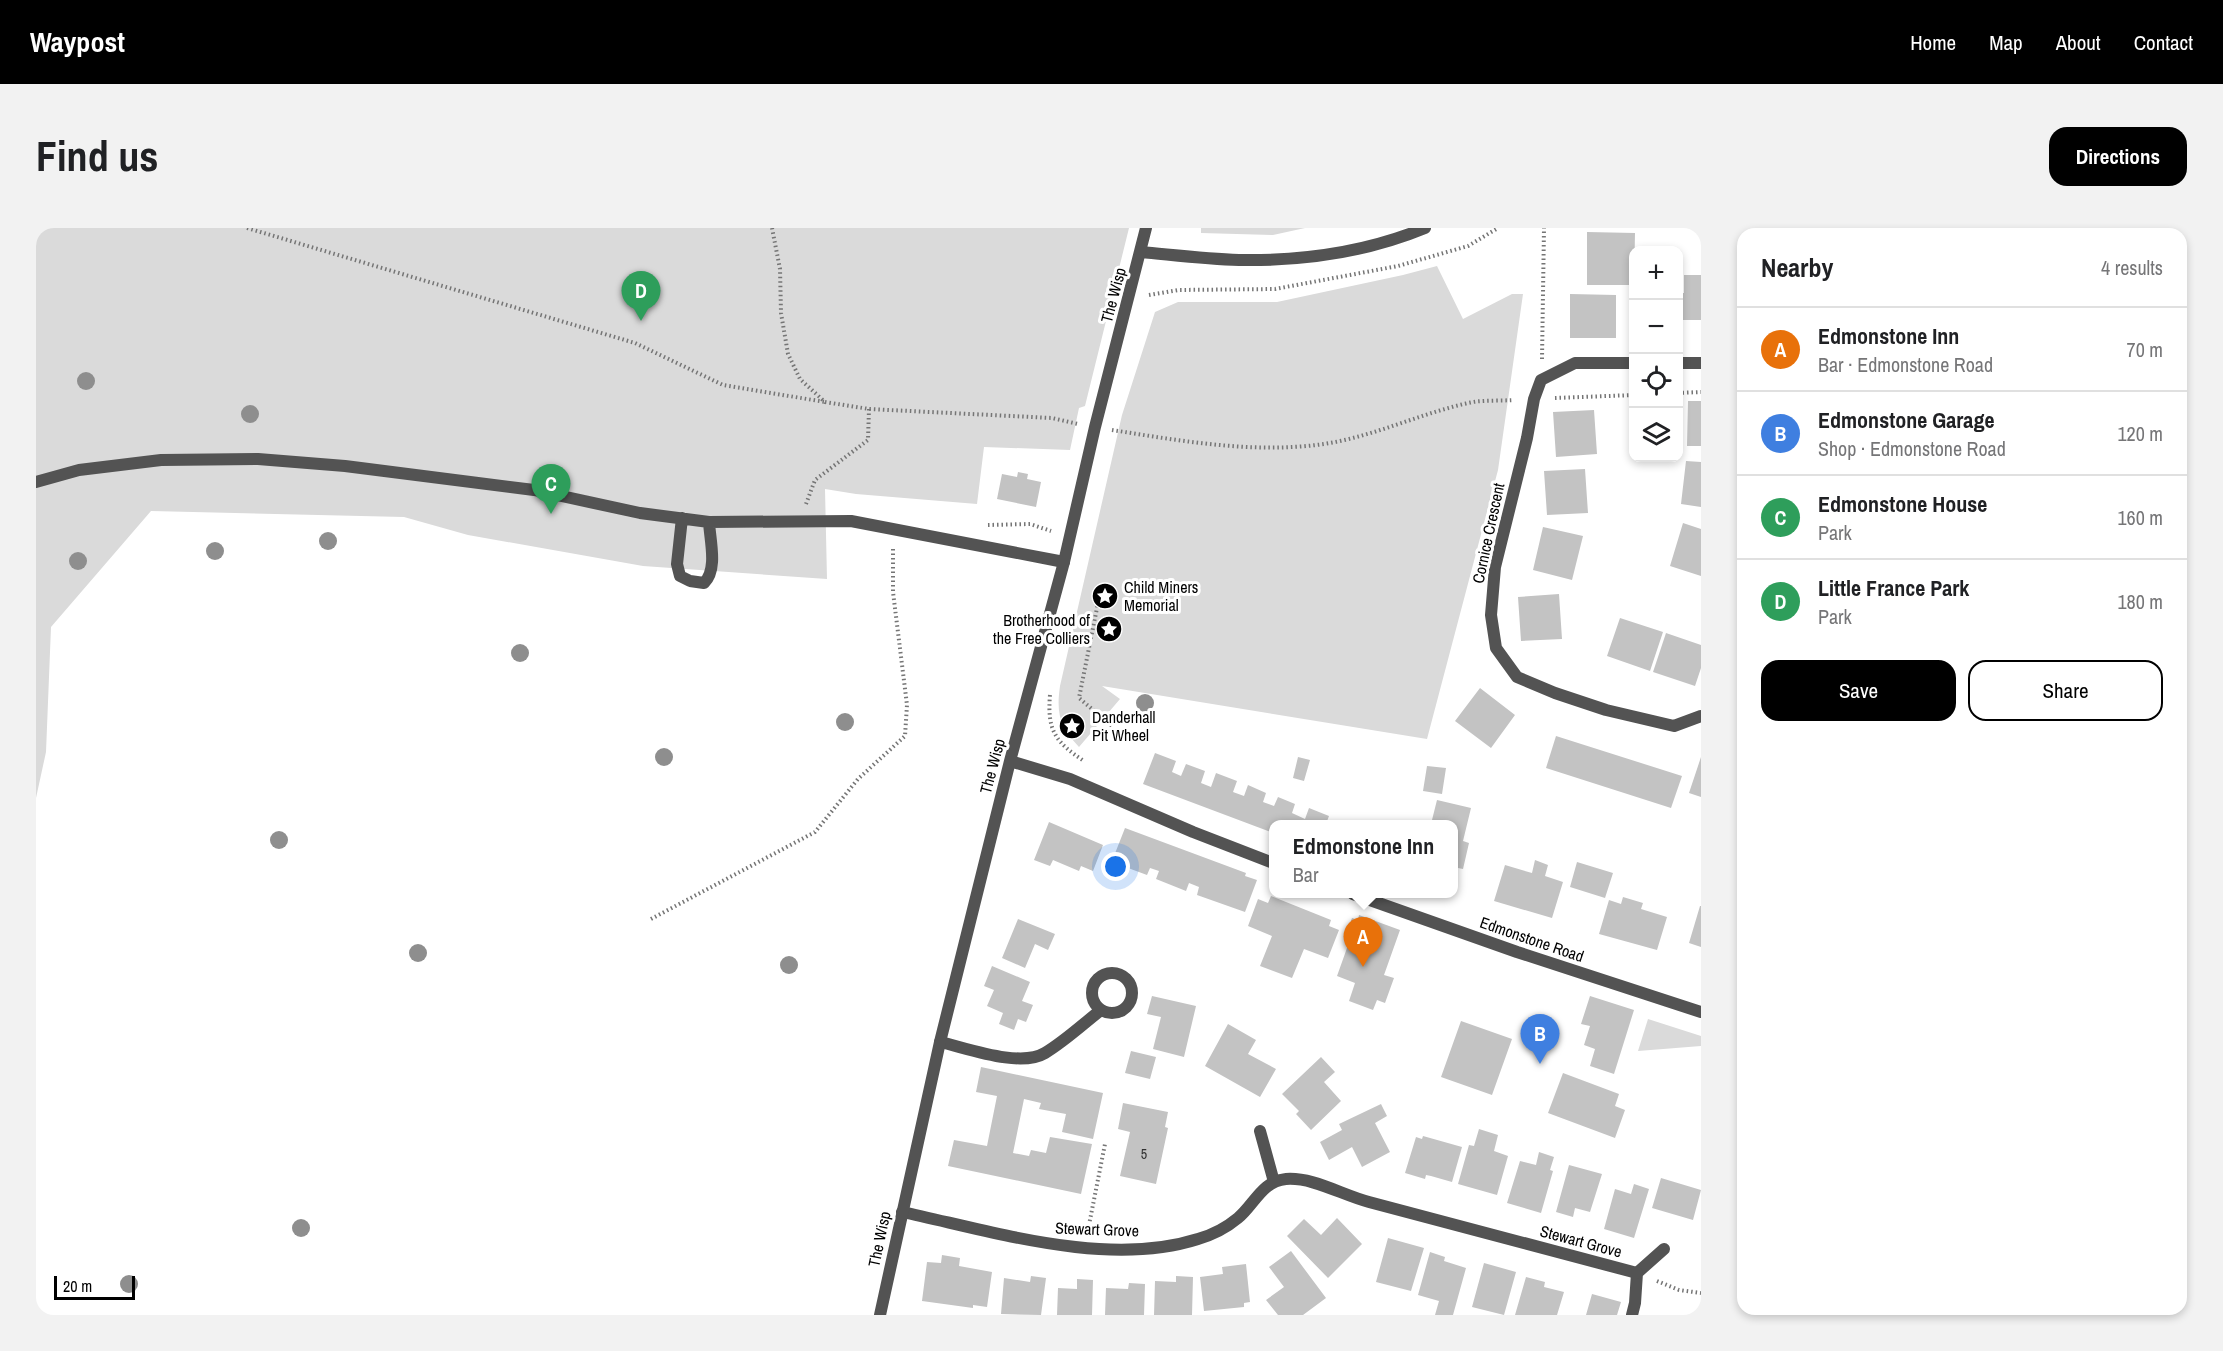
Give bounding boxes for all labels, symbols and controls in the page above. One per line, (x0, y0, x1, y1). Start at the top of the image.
text: Waypost (30, 23, 125, 61)
text: Home (1910, 28, 1956, 57)
text: Map (1989, 28, 2023, 57)
text: About (2056, 28, 2101, 57)
text: Contact (2134, 28, 2193, 57)
button: Directions (2049, 127, 2187, 186)
text: Find us (36, 128, 158, 184)
map controls (1629, 246, 1683, 462)
button: + (1629, 246, 1683, 300)
text: Nearby (1761, 250, 1833, 285)
text: 4 results (2101, 254, 2163, 281)
street label: The Wisp (1095, 265, 1131, 325)
pin: D (622, 272, 660, 321)
button: − (1629, 300, 1683, 354)
text: Edmonstone Inn (1818, 321, 1959, 351)
text: A (1775, 336, 1786, 363)
text: 70 m (2127, 336, 2163, 363)
text: Bar · Edmonstone Road (1818, 351, 1993, 378)
button: locate (1629, 354, 1683, 408)
text: Edmonstone Garage (1818, 405, 1994, 435)
button: layers (1629, 408, 1683, 462)
text: B (1775, 420, 1786, 447)
text: 120 m (2117, 420, 2163, 447)
text: Shop · Edmonstone Road (1818, 435, 2006, 462)
pin: C (532, 464, 570, 514)
street label: Cornice Crescent (1467, 480, 1509, 585)
text: Edmonstone House (1818, 489, 1987, 519)
text: C (1775, 504, 1786, 531)
text: 160 m (2117, 504, 2163, 531)
text: Park (1818, 519, 1852, 546)
text: Little France Park (1818, 573, 1969, 603)
place label: Child Miners Memorial (1124, 576, 1198, 616)
place icon: Child Miners Memorial (1090, 581, 1120, 611)
text: D (1775, 588, 1786, 615)
text: 180 m (2117, 588, 2163, 615)
text: Park (1818, 603, 1852, 630)
place label: Brotherhood of the Free Colliers (993, 609, 1090, 649)
place icon: Brotherhood of the Free Colliers (1094, 614, 1124, 644)
button: Save (1761, 660, 1956, 721)
button: Share (1968, 660, 2163, 721)
place label: Danderhall Pit Wheel (1092, 706, 1156, 746)
place icon: Danderhall Pit Wheel (1057, 711, 1087, 741)
street label: The Wisp (974, 736, 1010, 796)
popup (1269, 820, 1458, 898)
text: Edmonstone Inn (1293, 831, 1434, 861)
your location (1101, 852, 1130, 881)
text: Bar (1293, 861, 1318, 888)
street label: Edmonstone Road (1477, 911, 1587, 967)
pin: A (1344, 918, 1382, 967)
pin: B (1520, 1014, 1560, 1064)
house number: 5 (1141, 1145, 1147, 1163)
street label: The Wisp (862, 1209, 896, 1269)
street label: Stewart Grove (1055, 1217, 1139, 1241)
street label: Stewart Grove (1538, 1220, 1624, 1262)
scale bar (54, 1273, 135, 1300)
text: 20 m (63, 1275, 92, 1297)

